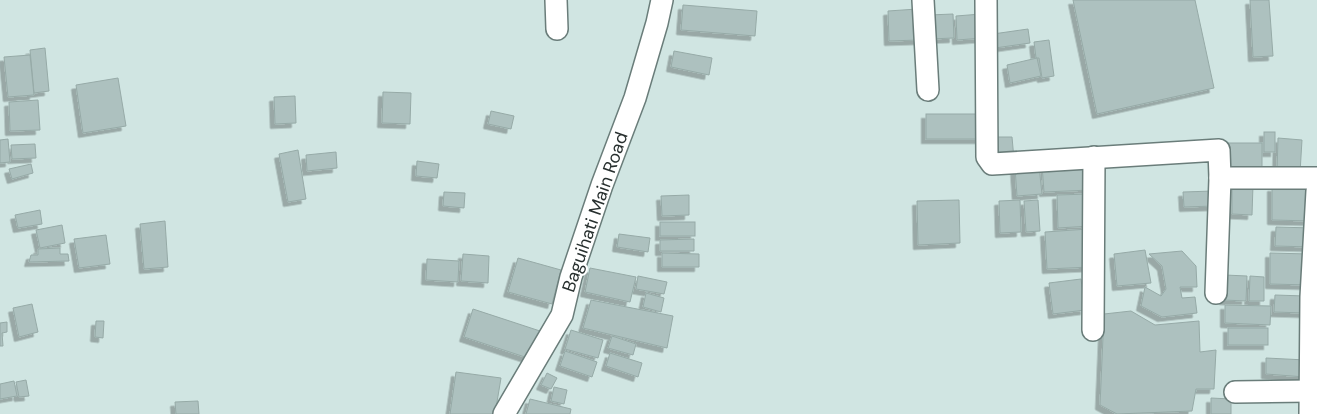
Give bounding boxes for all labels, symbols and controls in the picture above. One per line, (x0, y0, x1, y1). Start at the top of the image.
street label: Baguihati Main Road (556, 129, 634, 295)

